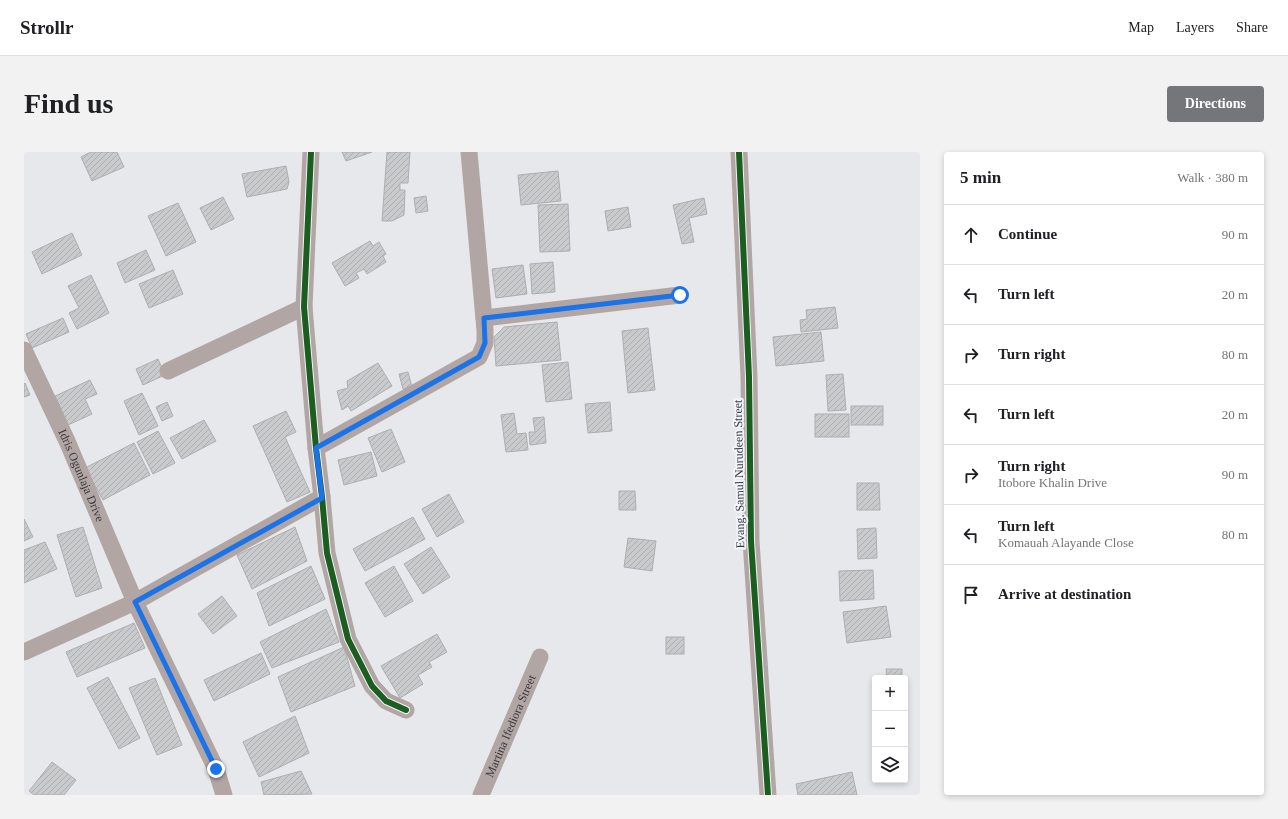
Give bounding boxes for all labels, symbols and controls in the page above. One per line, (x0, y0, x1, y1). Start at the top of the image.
text: Strollr (20, 17, 73, 38)
text: Map (1128, 20, 1154, 35)
text: Layers (1176, 20, 1214, 35)
text: Share (1236, 20, 1268, 35)
button: Directions (1167, 86, 1264, 122)
text: Find us (24, 88, 114, 119)
text: 5 min (960, 168, 1001, 187)
text: Walk · 380 m (1177, 170, 1248, 185)
icon: ahead (960, 224, 982, 246)
text: Continue (998, 226, 1057, 242)
text: 90 m (1222, 227, 1248, 242)
icon: left (960, 284, 982, 306)
route start (671, 286, 689, 304)
text: Turn left (998, 286, 1055, 302)
text: 20 m (1222, 287, 1248, 302)
icon: right (960, 344, 982, 366)
text: Turn right (998, 346, 1065, 362)
text: 80 m (1222, 347, 1248, 362)
street label: Evang. Samul Nurudeen Street (731, 399, 747, 548)
icon: left (960, 404, 982, 426)
text: Turn left (998, 406, 1055, 422)
text: 20 m (1222, 407, 1248, 422)
street label: Idris Ogunlaja Drive (55, 427, 107, 524)
text: Turn right (998, 458, 1065, 474)
icon: right (960, 464, 982, 486)
text: 90 m (1222, 467, 1248, 482)
text: Itobore Khalin Drive (998, 475, 1107, 490)
text: Turn left (998, 518, 1055, 534)
icon: left (960, 524, 982, 546)
text: 80 m (1222, 527, 1248, 542)
text: Komauah Alayande Close (998, 535, 1134, 550)
icon: arrive (960, 584, 982, 606)
text: Arrive at destination (998, 586, 1131, 602)
street label: Martina Ifediora Street (482, 672, 539, 779)
map controls (872, 675, 908, 783)
button: + (872, 675, 908, 711)
button: − (872, 711, 908, 747)
button: layers (872, 747, 908, 783)
route end (207, 760, 225, 778)

